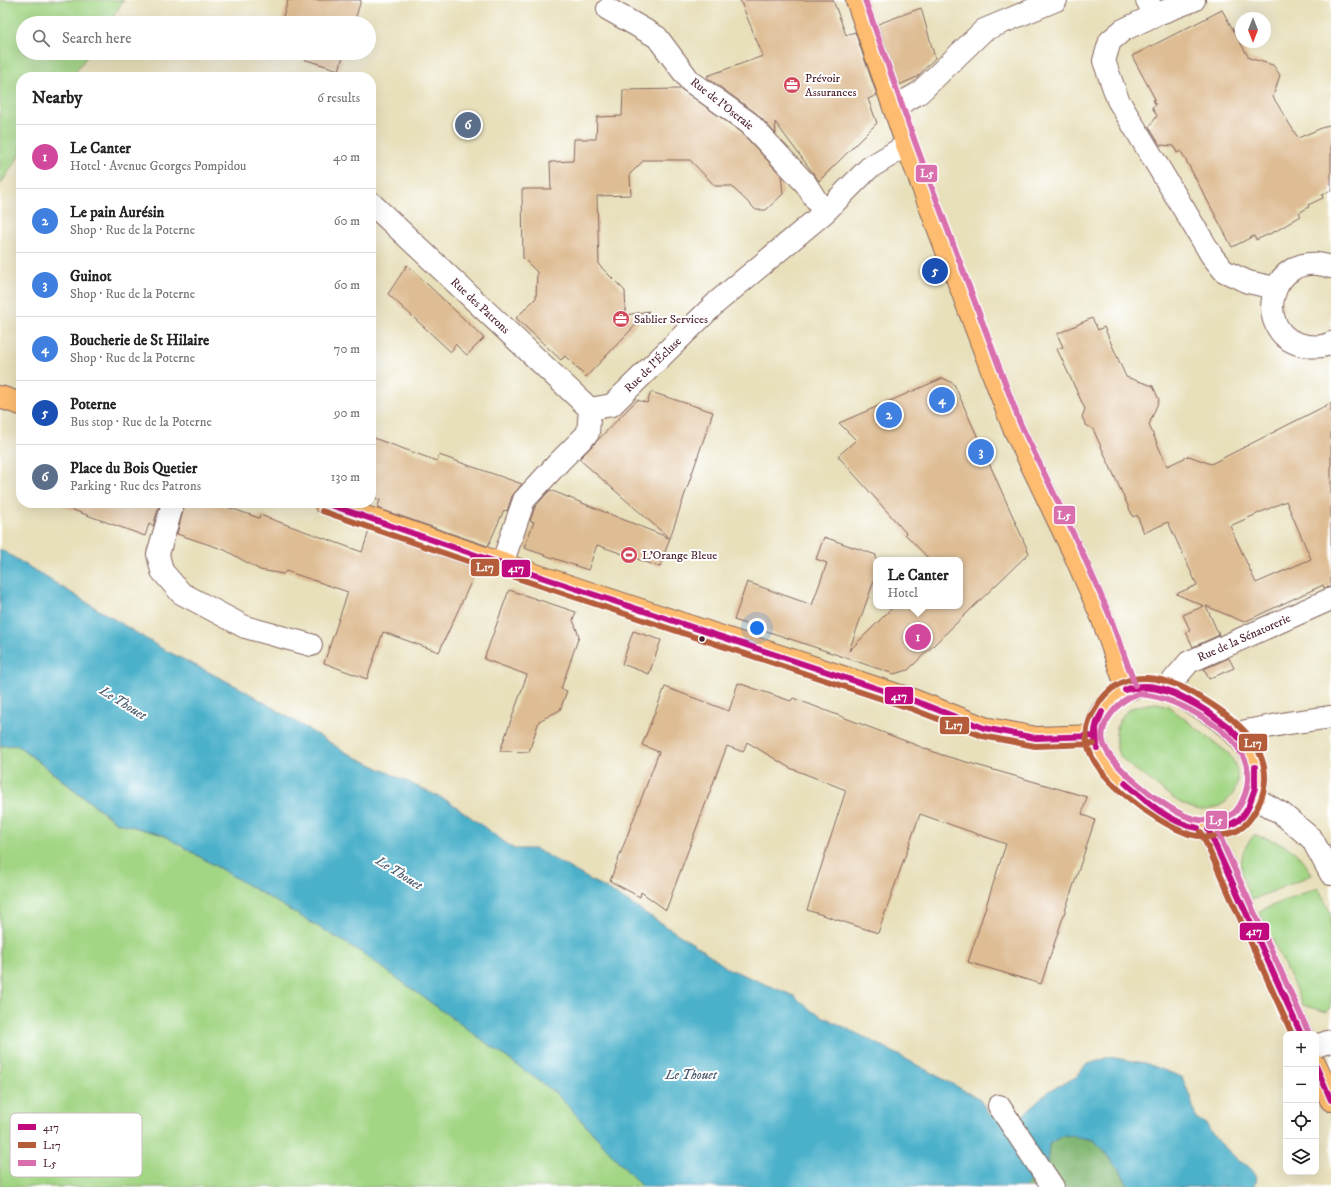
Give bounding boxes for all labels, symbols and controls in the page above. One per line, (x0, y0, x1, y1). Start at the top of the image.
north arrow (1235, 12, 1271, 48)
search box (16, 16, 376, 60)
icon: search (30, 27, 52, 49)
text: Search here (62, 29, 131, 48)
place label: Prévoir Assurances (805, 71, 856, 100)
street label: Rue de l'Oseraie (687, 75, 757, 134)
office icon: Prévoir Assurances (782, 75, 802, 95)
text: Nearby (32, 87, 82, 109)
text: 6 results (317, 90, 360, 106)
pin: 6 (455, 110, 481, 140)
text: Le Canter (70, 139, 131, 158)
text: 1 (43, 149, 47, 165)
text: 40 m (333, 149, 360, 165)
text: Hotel · Avenue Georges Pompidou (70, 158, 246, 174)
line badge: L5 (915, 164, 938, 183)
text: L5 (920, 167, 934, 181)
text: Le pain Aurésin (70, 203, 164, 222)
text: 2 (42, 213, 48, 229)
text: 60 m (334, 213, 360, 229)
text: Shop · Rue de la Poterne (70, 222, 195, 238)
pin: 5 (922, 256, 948, 286)
text: Guinot (70, 267, 111, 286)
street label: Rue des Patrons (447, 275, 513, 337)
text: 3 (43, 277, 47, 293)
text: 60 m (334, 277, 360, 293)
text: Shop · Rue de la Poterne (70, 286, 195, 302)
office icon: Sablier Services (611, 309, 631, 329)
place label: Sablier Services (634, 312, 708, 327)
text: Boucherie de St Hilaire (70, 331, 209, 350)
street label: Rue de l'Écluse (621, 334, 685, 396)
text: 4 (41, 341, 49, 357)
text: 70 m (334, 341, 360, 357)
text: Shop · Rue de la Poterne (70, 350, 195, 366)
pin: 4 (929, 385, 955, 415)
text: Poterne (70, 395, 116, 414)
pin: 2 (876, 400, 902, 430)
text: 5 (42, 405, 48, 421)
text: 90 m (334, 405, 360, 421)
text: Bus stop · Rue de la Poterne (70, 414, 212, 430)
pin: 3 (968, 437, 994, 467)
text: Place du Bois Quetier (70, 459, 197, 478)
text: 6 (42, 469, 48, 485)
text: 130 m (331, 469, 360, 485)
text: Parking · Rue des Patrons (70, 478, 201, 494)
line badge: L5 (1053, 505, 1076, 525)
text: L5 (1057, 509, 1071, 523)
sports icon: L'Orange Bleue (619, 545, 639, 565)
place label: L'Orange Bleue (642, 548, 717, 563)
popup (873, 557, 963, 609)
line badge: L17 (470, 558, 500, 577)
line badge: 417 (501, 559, 531, 578)
text: L17 (476, 561, 494, 575)
text: 417 (507, 562, 524, 576)
text: Le Canter (888, 566, 948, 585)
text: Hotel (888, 585, 918, 601)
street label: Rue de la Sénatorerie (1195, 611, 1293, 665)
your location (747, 618, 767, 638)
pin: 1 (905, 622, 931, 652)
unlabelled marker (697, 634, 707, 644)
water label: Le Thouet (96, 682, 150, 724)
line badge: 417 (884, 686, 914, 705)
text: 417 (890, 690, 907, 704)
line badge: L17 (939, 716, 970, 735)
text: L17 (945, 719, 963, 733)
line badge: L17 (1238, 733, 1268, 752)
text: L17 (1244, 737, 1262, 751)
line badge: L5 (1205, 810, 1228, 830)
text: L5 (1209, 814, 1223, 828)
water label: Le Thouet (372, 852, 426, 894)
line badge: 417 (1239, 922, 1270, 941)
text: 417 (1245, 925, 1262, 939)
map controls (1283, 1031, 1319, 1175)
button: + (1283, 1031, 1319, 1067)
water label: Le Thouet (664, 1067, 718, 1083)
button: − (1283, 1067, 1319, 1103)
button: locate (1283, 1103, 1319, 1139)
legend (10, 1113, 142, 1177)
text: 417 (43, 1121, 59, 1135)
text: L17 (43, 1139, 61, 1153)
button: layers (1283, 1139, 1319, 1175)
text: L5 (43, 1157, 57, 1171)

